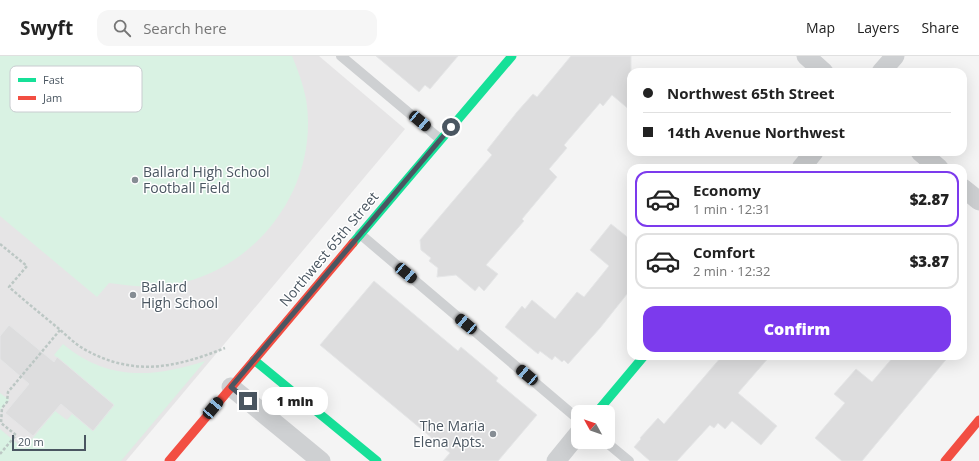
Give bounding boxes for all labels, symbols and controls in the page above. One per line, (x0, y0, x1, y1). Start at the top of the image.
search box (97, 10, 377, 46)
text: Swyft (20, 15, 73, 41)
icon: search (111, 17, 133, 39)
text: Search here (143, 18, 227, 38)
text: Map (806, 18, 835, 37)
text: Layers (857, 18, 899, 37)
text: Share (921, 18, 959, 37)
legend (10, 66, 142, 112)
text: Fast (43, 72, 64, 87)
text: Northwest 65th Street (667, 83, 834, 103)
text: Jam (42, 90, 62, 105)
car (407, 109, 433, 133)
route start (442, 118, 460, 136)
text: 14th Avenue Northwest (667, 122, 845, 142)
place label: Ballard High School Football Field (143, 162, 270, 197)
marker: Ballard High School Football Field (130, 175, 140, 185)
text: Economy (693, 180, 761, 200)
icon: car (645, 181, 681, 217)
street label: Northwest 65th Street (275, 187, 382, 310)
text: $2.87 (910, 189, 949, 209)
text: 1 min · 12:31 (693, 200, 770, 218)
text: Comfort (693, 242, 755, 262)
icon: car (645, 243, 681, 279)
text: $3.87 (910, 251, 949, 271)
car (393, 261, 419, 285)
text: 2 min · 12:32 (693, 262, 770, 280)
place label: Ballard High School (141, 277, 218, 312)
marker: Ballard High School (128, 290, 138, 300)
button: Confirm (643, 306, 951, 352)
car (453, 312, 479, 336)
car (514, 363, 540, 387)
callout: 1 min (262, 387, 328, 415)
route end (239, 392, 257, 410)
text: 1 min (277, 392, 313, 410)
car (201, 395, 225, 421)
north arrow (571, 405, 615, 449)
map controls (571, 405, 615, 449)
place label: The Maria Elena Apts. (413, 416, 485, 451)
marker: The Maria Elena Apts. (488, 429, 498, 439)
scale bar (12, 433, 86, 452)
text: 20 m (18, 434, 44, 449)

